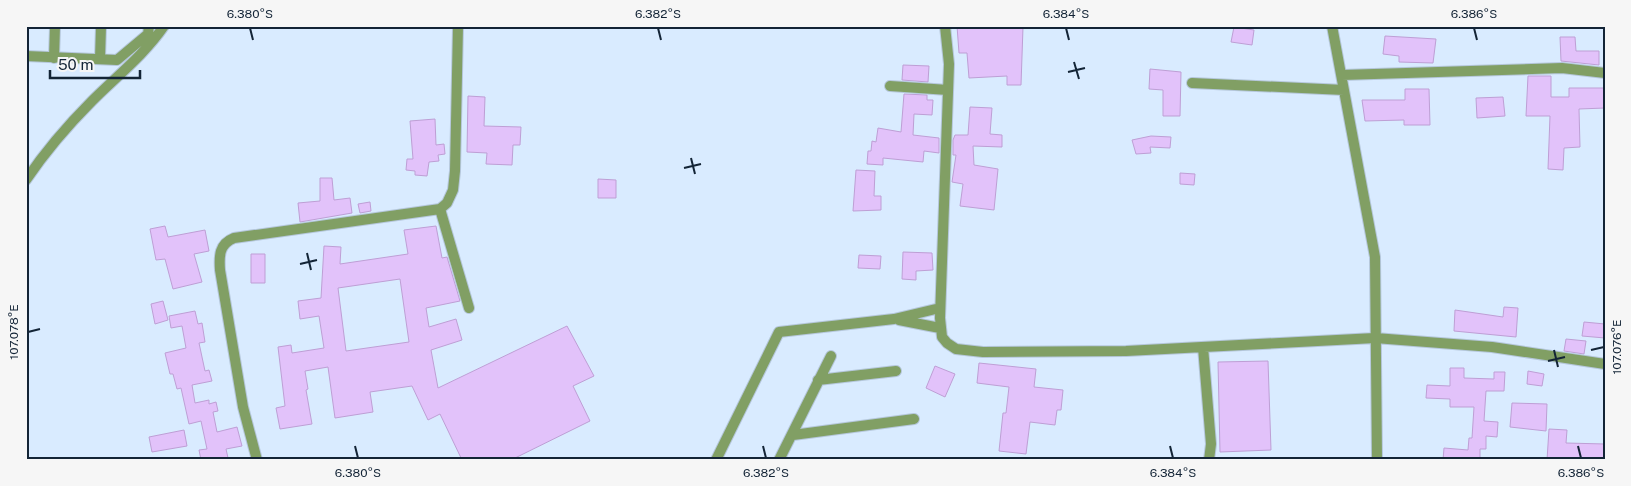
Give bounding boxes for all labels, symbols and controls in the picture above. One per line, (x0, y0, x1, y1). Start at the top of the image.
text: 6.380°S (227, 7, 273, 21)
text: 6.382°S (635, 7, 681, 21)
text: 6.384°S (1043, 7, 1089, 21)
text: 6.386°S (1451, 7, 1497, 21)
scale bar (50, 48, 140, 80)
text: 50 m (58, 56, 93, 73)
text: 107.078°E (7, 304, 21, 360)
text: 107.076°E (1610, 319, 1624, 375)
text: 6.380°S (335, 466, 381, 480)
text: 6.382°S (743, 466, 789, 480)
text: 6.384°S (1150, 466, 1196, 480)
text: 6.386°S (1558, 466, 1604, 480)

